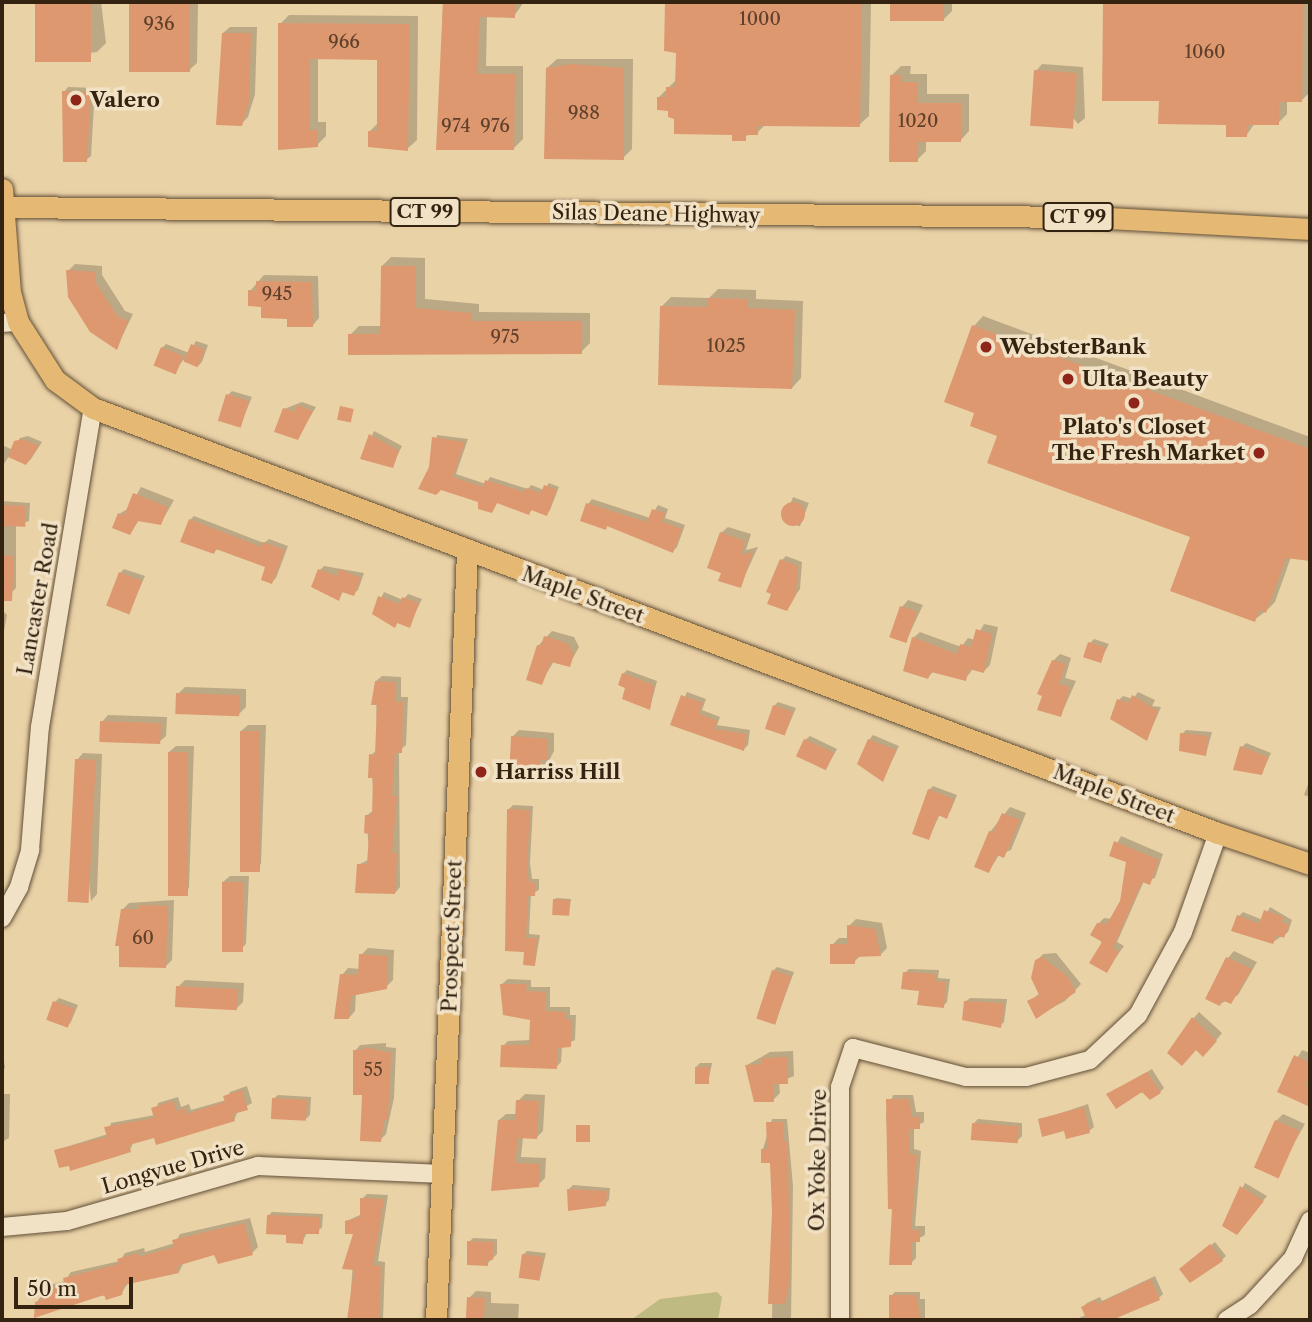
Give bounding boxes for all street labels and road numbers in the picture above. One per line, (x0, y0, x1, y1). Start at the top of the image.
road number: CT 99 (388, 196, 462, 228)
street label: Silas Deane Highway (552, 200, 760, 228)
road number: CT 99 (1041, 202, 1115, 232)
street label: Lancaster Road (12, 521, 64, 677)
street label: Maple Street (518, 561, 648, 629)
street label: Maple Street (1050, 759, 1178, 829)
street label: Prospect Street (437, 859, 467, 1013)
street label: Ox Yoke Drive (804, 1088, 832, 1232)
street label: Longvue Drive (99, 1135, 247, 1199)

